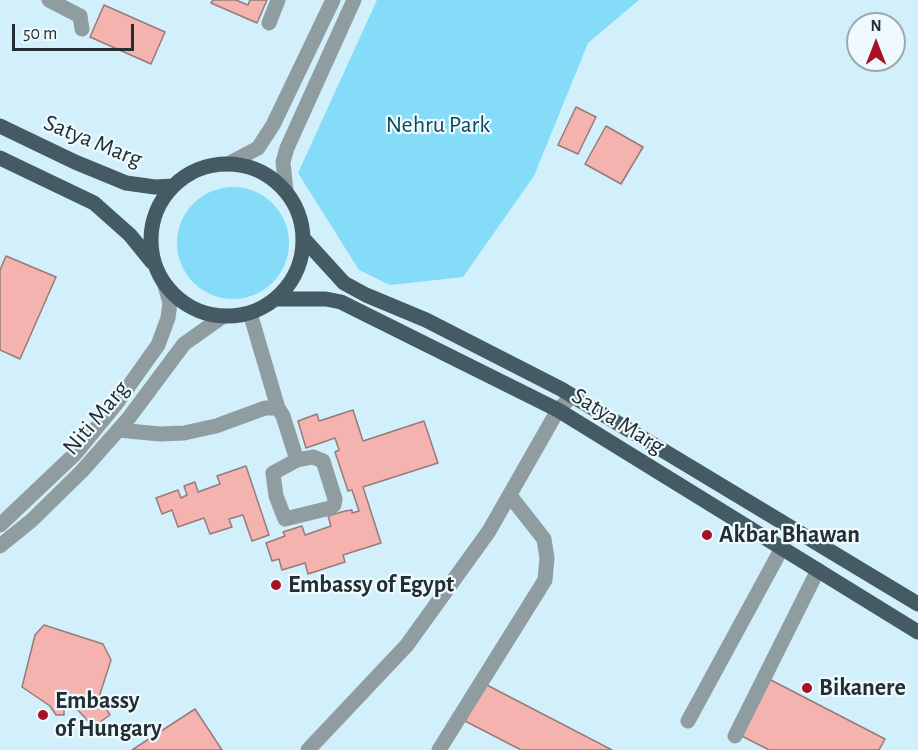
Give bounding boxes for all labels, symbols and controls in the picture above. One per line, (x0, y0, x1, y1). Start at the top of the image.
scale bar (15, 12, 136, 50)
north arrow (846, 12, 906, 72)
text: N (870, 18, 882, 34)
text: 50 m (23, 25, 57, 43)
street label: Satya Marg (40, 108, 146, 174)
park label: Nehru Park (386, 111, 490, 139)
street label: Niti Marg (56, 375, 136, 461)
street label: Satya Marg (566, 381, 670, 461)
place label: Akbar Bhawan (719, 521, 860, 549)
marker: Akbar Bhawan (700, 528, 714, 542)
place label: Embassy of Egypt (288, 571, 454, 599)
marker: Embassy of Egypt (269, 578, 283, 592)
place label: Bikanere (819, 674, 906, 702)
marker: Bikanere (800, 681, 814, 695)
place label: Embassy of Hungary (55, 687, 162, 743)
marker: Embassy of Hungary (36, 708, 50, 722)

